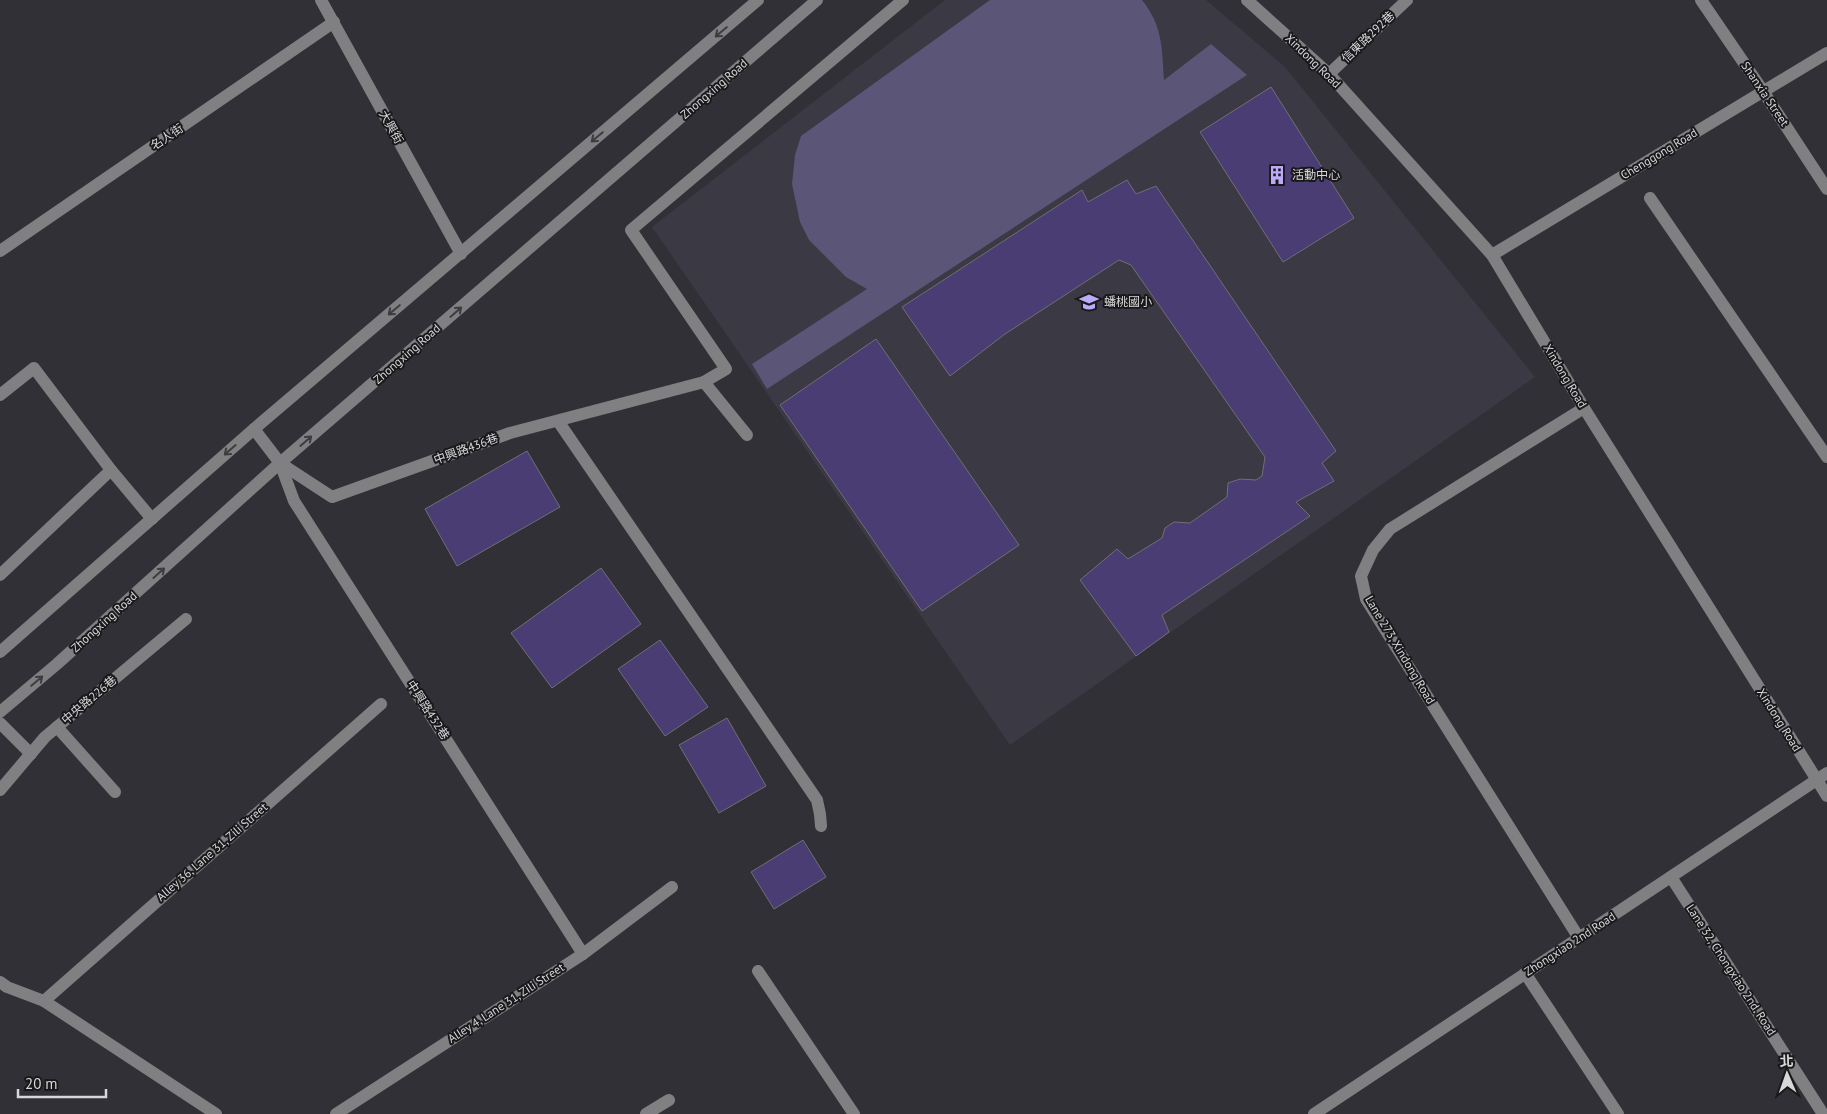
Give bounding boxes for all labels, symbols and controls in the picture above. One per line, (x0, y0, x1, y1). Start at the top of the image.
street label: 信東路292巷 (1338, 8, 1397, 66)
one-way arrow (715, 26, 728, 37)
street label: Xindong Road (1282, 30, 1344, 91)
street label: Zhongxing Road (677, 56, 750, 122)
street label: Shanxia Street (1738, 59, 1793, 129)
street label: 大興街 (376, 107, 407, 146)
street label: 名人街 (148, 120, 186, 153)
street label: Chenggong Road (1618, 125, 1700, 182)
one-way arrow (591, 131, 604, 143)
building icon: 活動中心 (1266, 164, 1288, 186)
place label: 活動中心 (1292, 167, 1340, 182)
school or university icon: 蟠桃國小 (1078, 291, 1100, 313)
place label: 蟠桃國小 (1104, 294, 1152, 309)
one-way arrow (387, 305, 400, 316)
one-way arrow (449, 306, 462, 318)
street label: Zhongxing Road (370, 321, 443, 387)
street label: Xindong Road (1541, 341, 1590, 410)
street label: 中興路436巷 (431, 430, 500, 467)
one-way arrow (299, 436, 312, 447)
one-way arrow (224, 444, 237, 456)
one-way arrow (152, 567, 165, 578)
street label: Zhongxing Road (68, 588, 140, 655)
street label: Lane 273, Xindong Road (1362, 593, 1439, 707)
street label: 中央路226巷 (58, 672, 119, 727)
one-way arrow (31, 675, 44, 686)
street label: 中興路432巷 (404, 677, 453, 742)
street label: Xindong Road (1754, 685, 1805, 754)
street label: Alley 36, Lane 31, Zili Street (153, 799, 270, 904)
street label: Lane 32, Chongxiao 2nd. Road (1683, 901, 1780, 1038)
street label: Zhongxiao 2nd Road (1521, 909, 1618, 979)
street label: Alley 4, Lane 31, Zili Street (445, 959, 567, 1046)
north arrow (1762, 1049, 1812, 1099)
text: 北 (1779, 1052, 1794, 1070)
scale bar (18, 1066, 105, 1098)
text: 20 m (25, 1074, 58, 1093)

